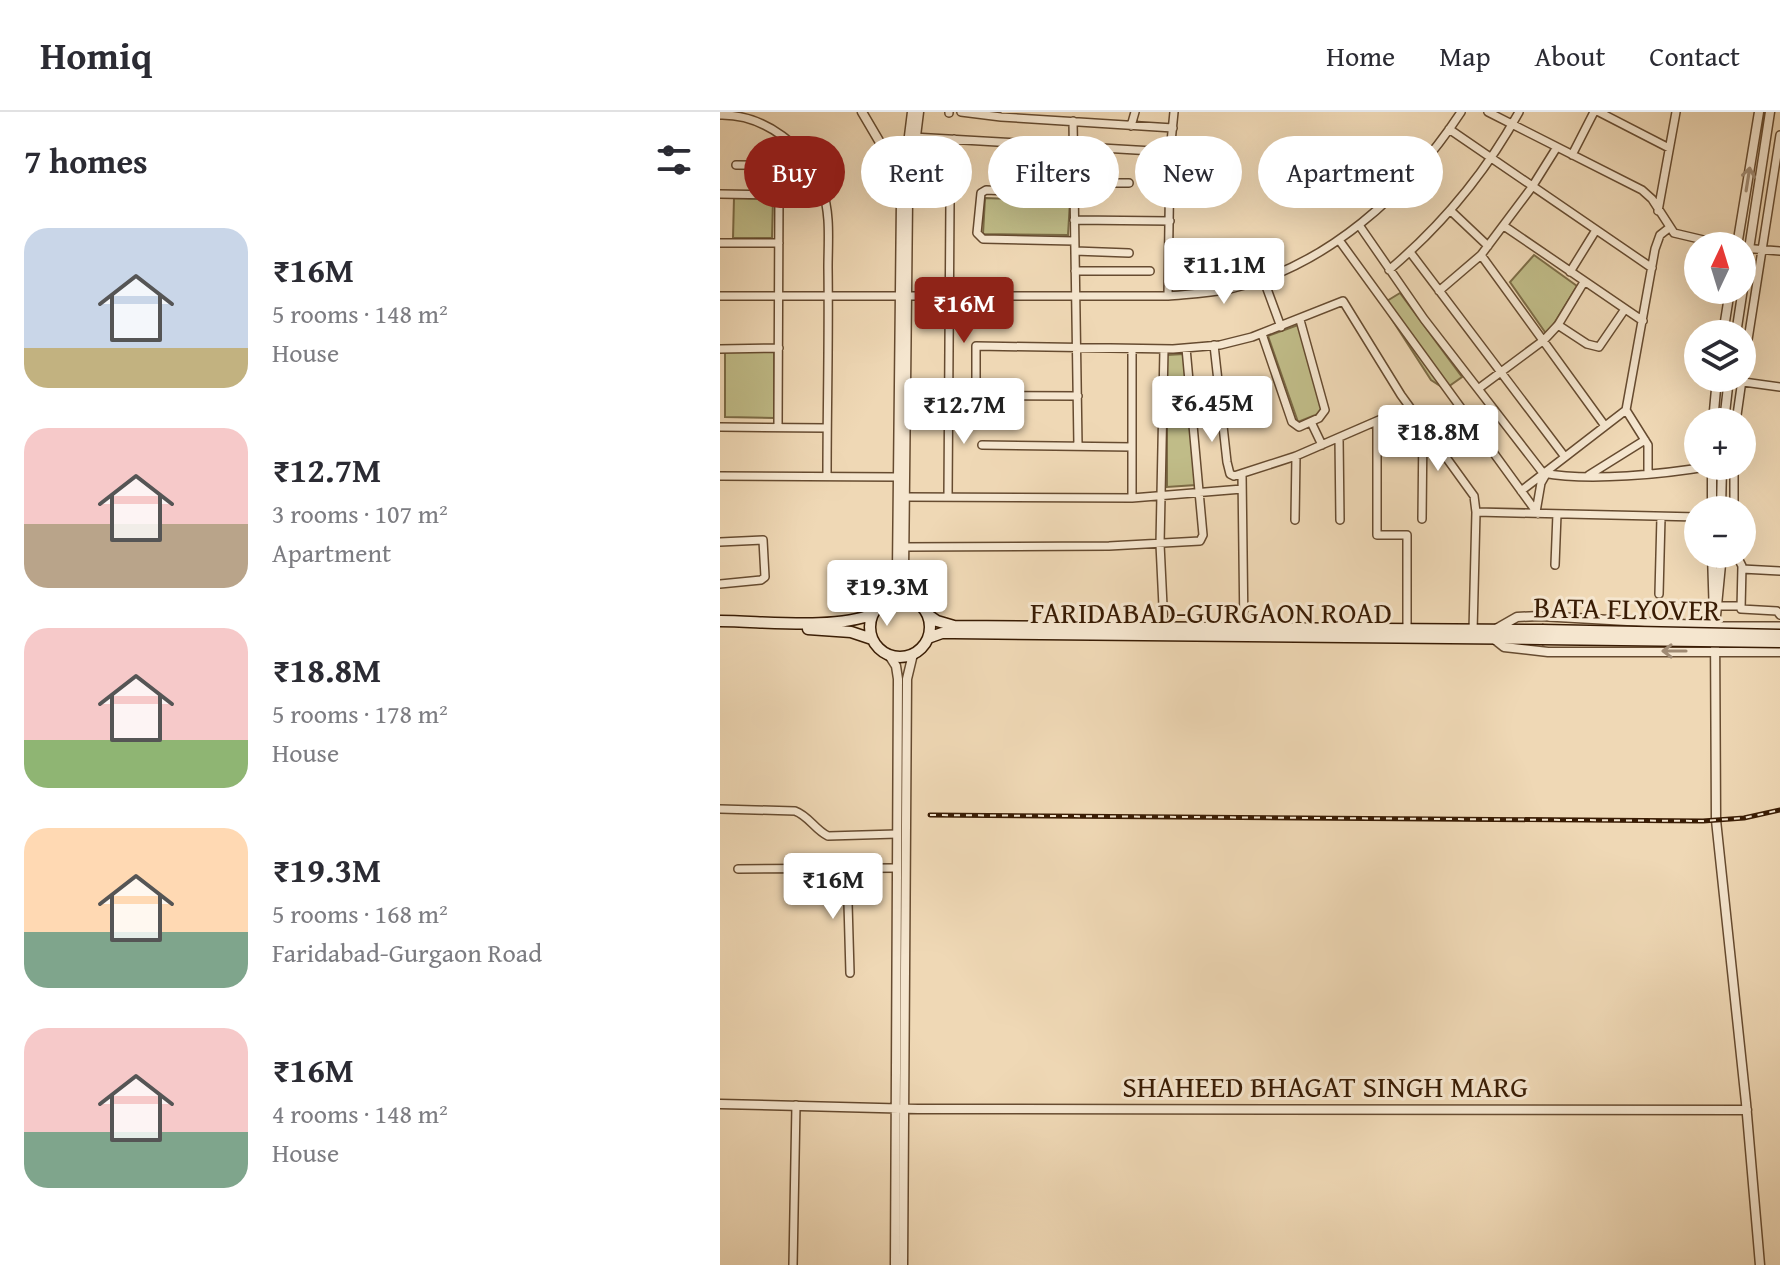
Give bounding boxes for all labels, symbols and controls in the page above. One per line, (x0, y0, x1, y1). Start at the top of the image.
text: Homiq (40, 27, 152, 83)
text: Home (1326, 35, 1395, 76)
text: Map (1439, 35, 1491, 76)
text: About (1535, 35, 1605, 76)
text: Contact (1649, 35, 1740, 76)
text: 7 homes (24, 136, 148, 185)
chip: Buy (744, 136, 845, 208)
chip: Rent (861, 136, 972, 208)
chip: Filters (988, 136, 1119, 208)
chip: New (1135, 136, 1242, 208)
chip: Apartment (1258, 136, 1443, 208)
icon: filters (652, 138, 696, 182)
one-way arrow (1741, 167, 1756, 192)
north arrow (1684, 232, 1756, 304)
map controls (1684, 232, 1756, 568)
pin: ₹11.1M (1159, 238, 1289, 306)
text: ₹11.1M (1182, 244, 1266, 283)
text: ₹16M (272, 245, 354, 294)
icon: home (88, 260, 184, 356)
pin: ₹16M (917, 277, 1011, 345)
text: ₹16M (933, 283, 995, 322)
text: 5 rooms · 148 m² (272, 294, 448, 333)
button: layers (1684, 320, 1756, 392)
text: House (272, 333, 339, 372)
pin: ₹6.45M (1147, 376, 1277, 444)
pin: ₹12.7M (899, 378, 1029, 446)
text: ₹6.45M (1170, 382, 1254, 421)
text: ₹12.7M (922, 384, 1006, 423)
pin: ₹18.8M (1373, 405, 1503, 473)
button: + (1684, 408, 1756, 480)
text: ₹18.8M (1396, 411, 1480, 450)
text: ₹12.7M (272, 445, 381, 494)
icon: home (88, 460, 184, 556)
text: 3 rooms · 107 m² (272, 494, 448, 533)
button: − (1684, 496, 1756, 568)
text: Apartment (272, 533, 391, 572)
pin: ₹19.3M (822, 560, 952, 628)
text: ₹19.3M (845, 566, 929, 605)
street label: BATA FLYOVER (1533, 584, 1722, 632)
street label: FARIDABAD-GURGAON ROAD (1030, 590, 1392, 634)
one-way arrow (1661, 643, 1688, 659)
text: ₹18.8M (272, 645, 381, 694)
icon: home (88, 660, 184, 756)
text: 5 rooms · 178 m² (272, 694, 448, 733)
text: House (272, 733, 339, 772)
text: ₹19.3M (272, 845, 381, 894)
pin: ₹16M (786, 853, 880, 921)
text: ₹16M (802, 859, 864, 898)
icon: home (88, 860, 184, 956)
text: 5 rooms · 168 m² (272, 894, 448, 933)
text: Faridabad-Gurgaon Road (272, 933, 542, 972)
text: ₹16M (272, 1045, 354, 1094)
icon: home (88, 1060, 184, 1156)
street label: SHAHEED BHAGAT SINGH MARG (1122, 1064, 1528, 1108)
text: 4 rooms · 148 m² (272, 1094, 448, 1133)
text: House (272, 1133, 339, 1172)

